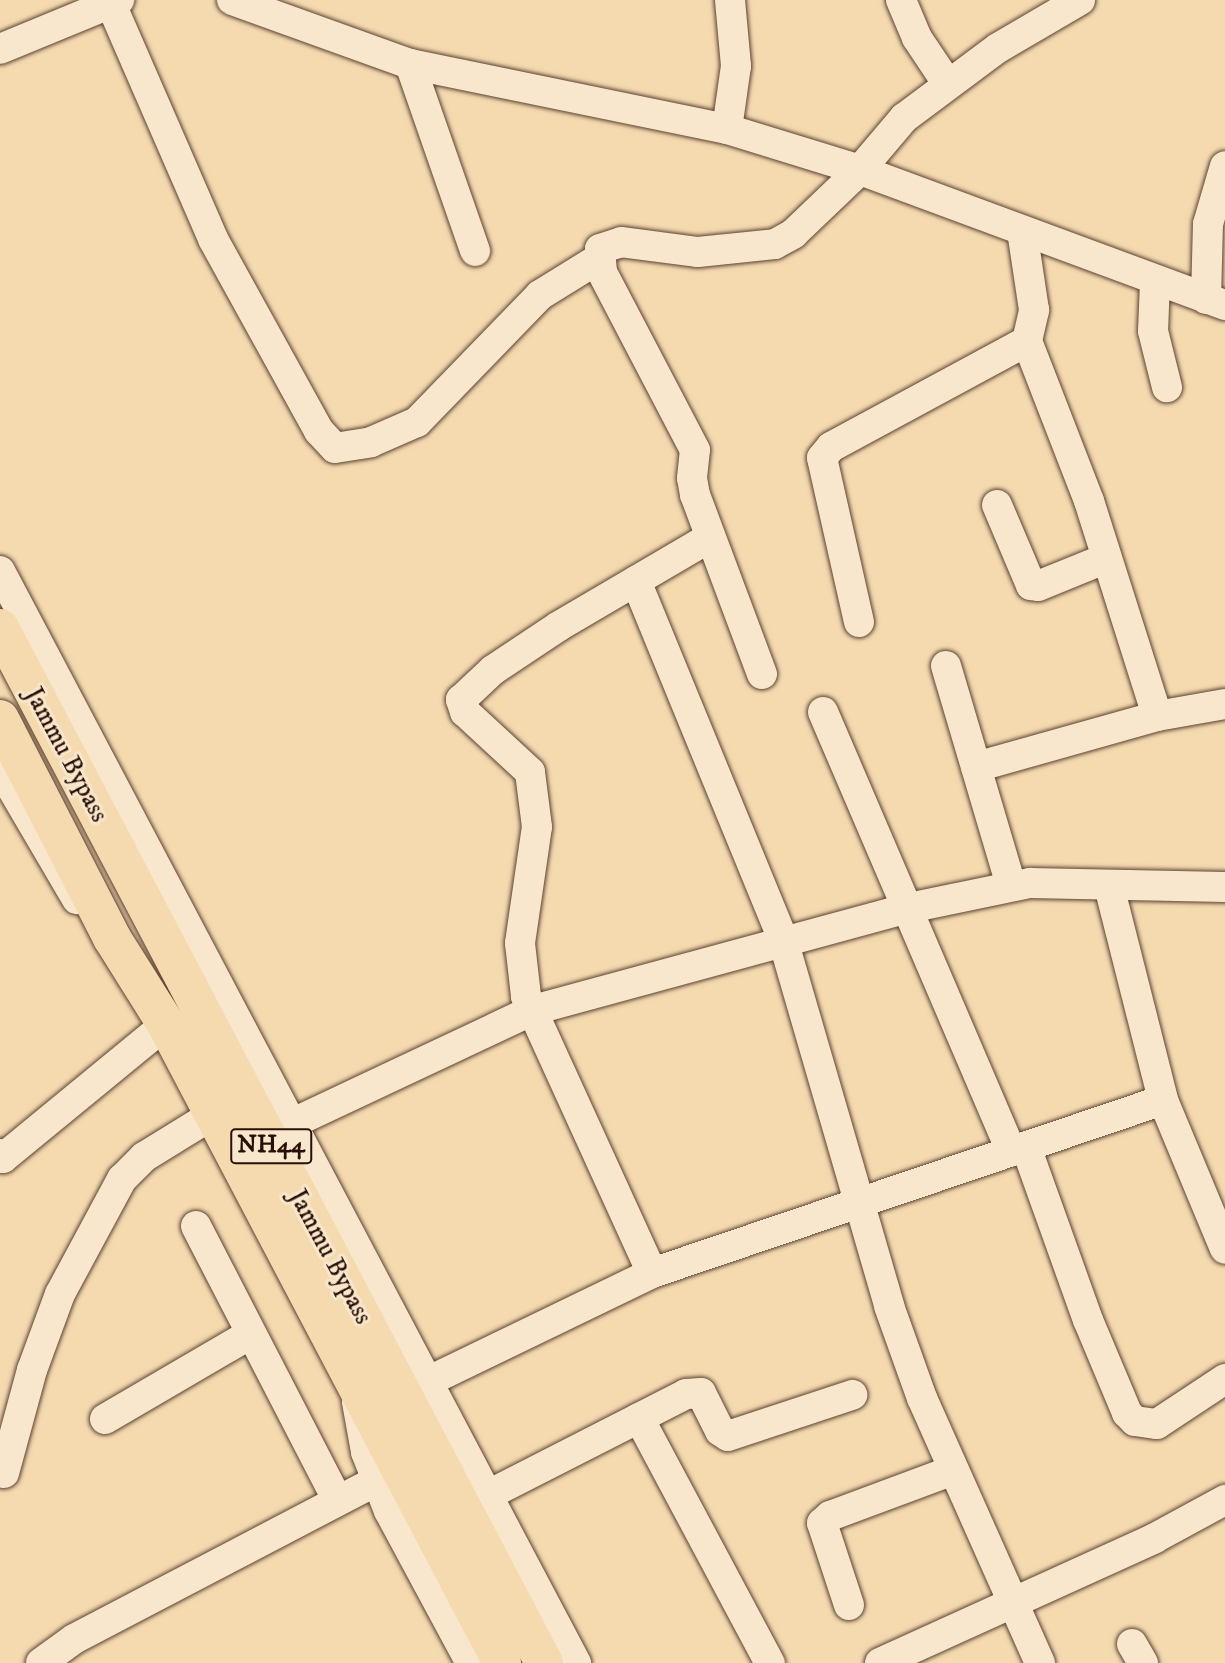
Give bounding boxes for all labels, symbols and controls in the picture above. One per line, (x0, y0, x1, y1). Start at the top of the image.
street label: Jammu Bypass (17, 682, 115, 828)
road number: NH44 (229, 1126, 313, 1166)
street label: Jammu Bypass (281, 1184, 379, 1330)

